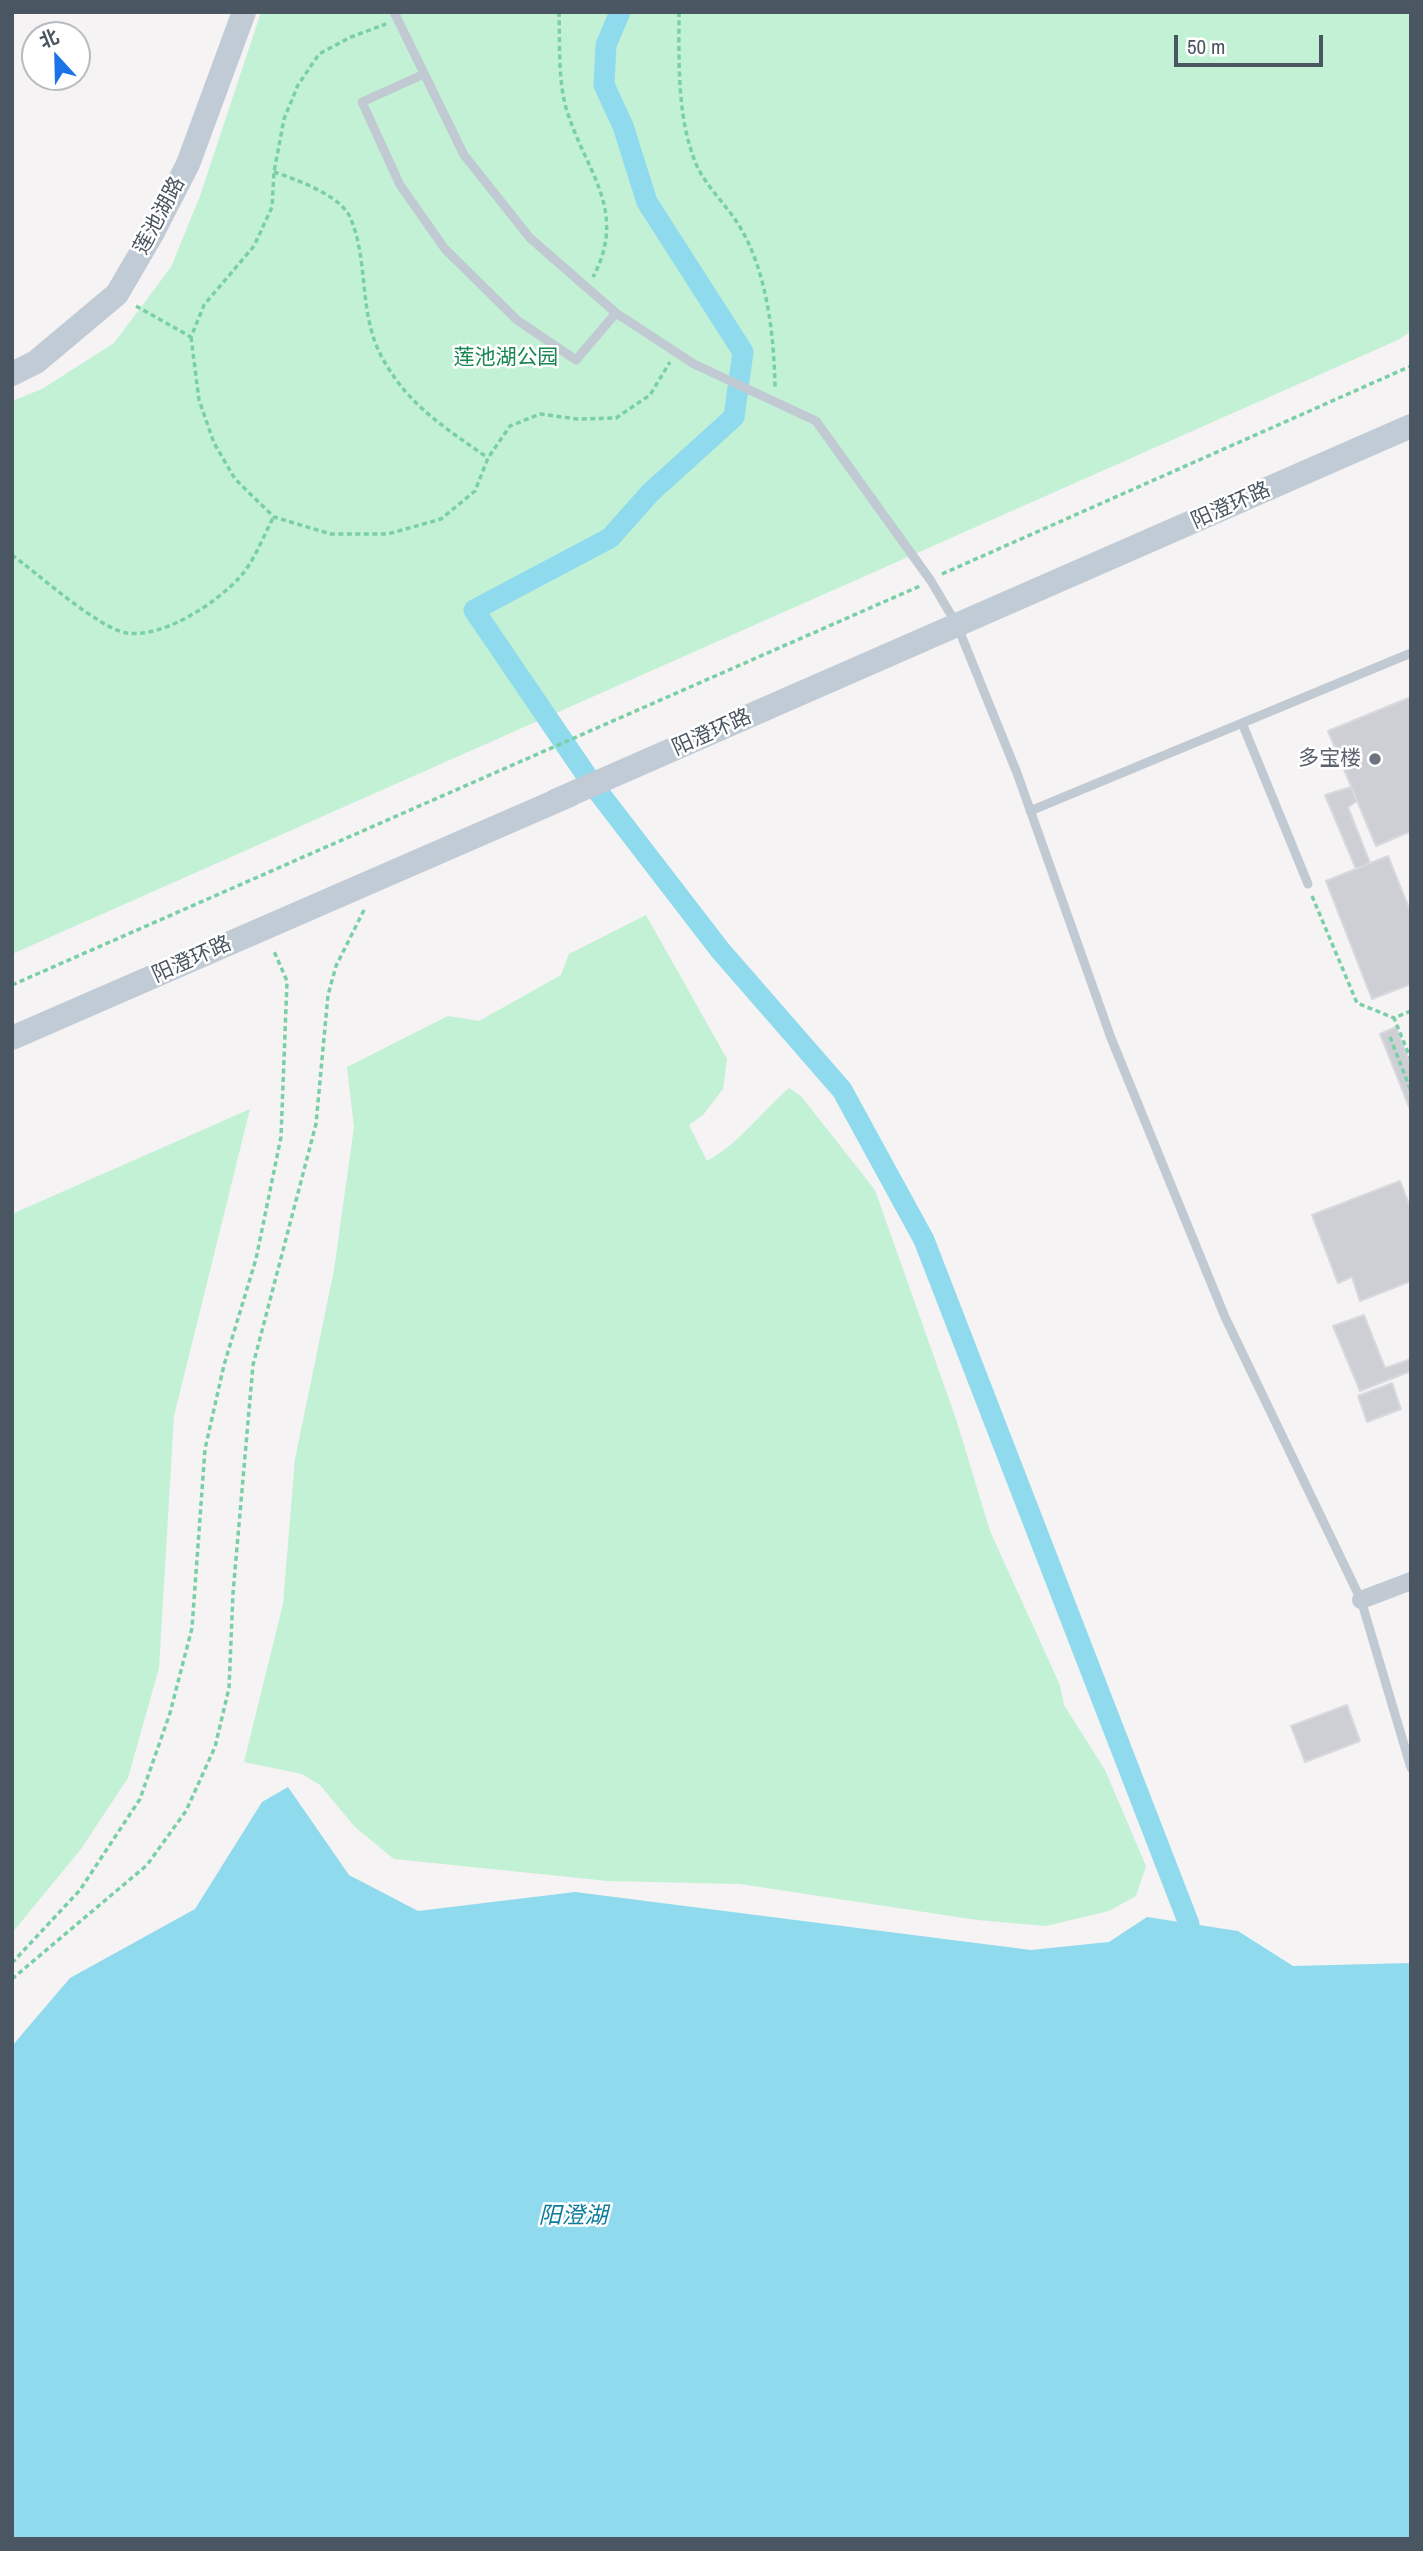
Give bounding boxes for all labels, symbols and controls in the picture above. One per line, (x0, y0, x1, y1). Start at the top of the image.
north arrow (21, 21, 91, 91)
scale bar (1178, 21, 1327, 65)
text: 北 (35, 23, 63, 54)
text: 50 m (1187, 32, 1225, 61)
street label: 莲池湖路 (129, 173, 191, 259)
park label: 莲池湖公园 (454, 345, 558, 371)
street label: 阳澄环路 (1188, 477, 1274, 535)
street label: 阳澄环路 (669, 704, 755, 762)
place label: 多宝楼 (1298, 746, 1361, 772)
marker: 多宝楼 (1367, 751, 1383, 767)
street label: 阳澄环路 (149, 931, 235, 989)
water label: 阳澄湖 (539, 2203, 607, 2231)

